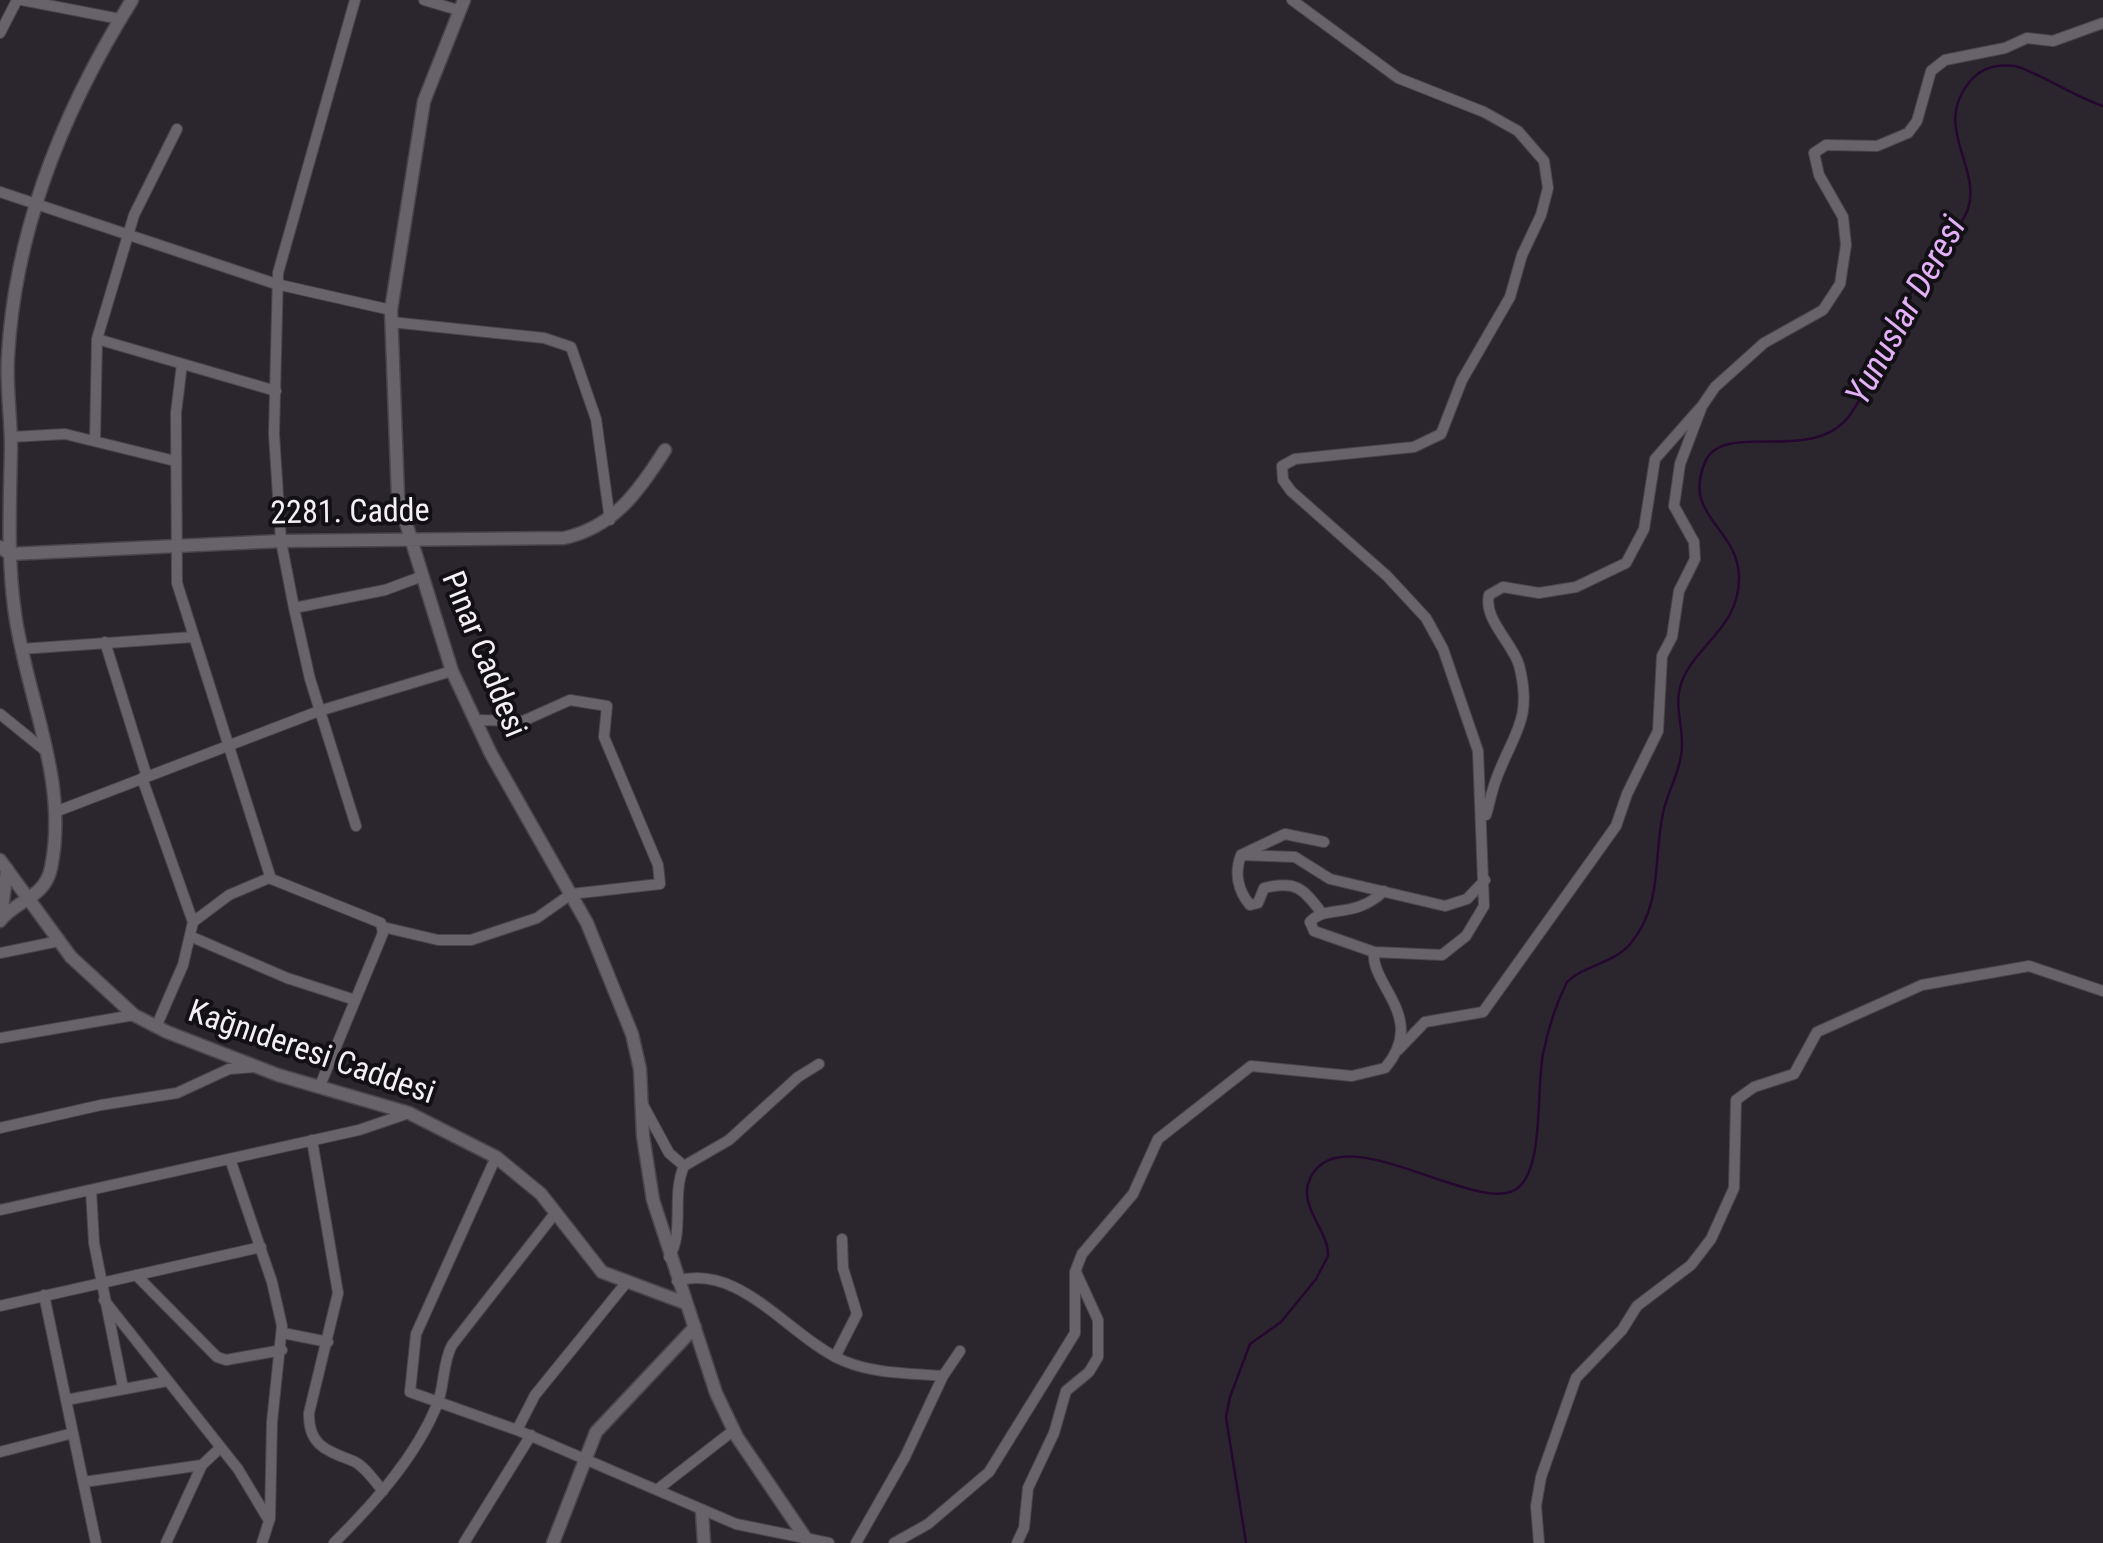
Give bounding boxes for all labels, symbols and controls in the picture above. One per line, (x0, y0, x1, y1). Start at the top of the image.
water label: Yunuslar Deresi (1839, 211, 1977, 413)
street label: 2281. Cadde (270, 493, 430, 535)
street label: Pınar Caddesi (431, 567, 533, 743)
street label: Kağnıderesi Caddesi (183, 994, 439, 1114)

